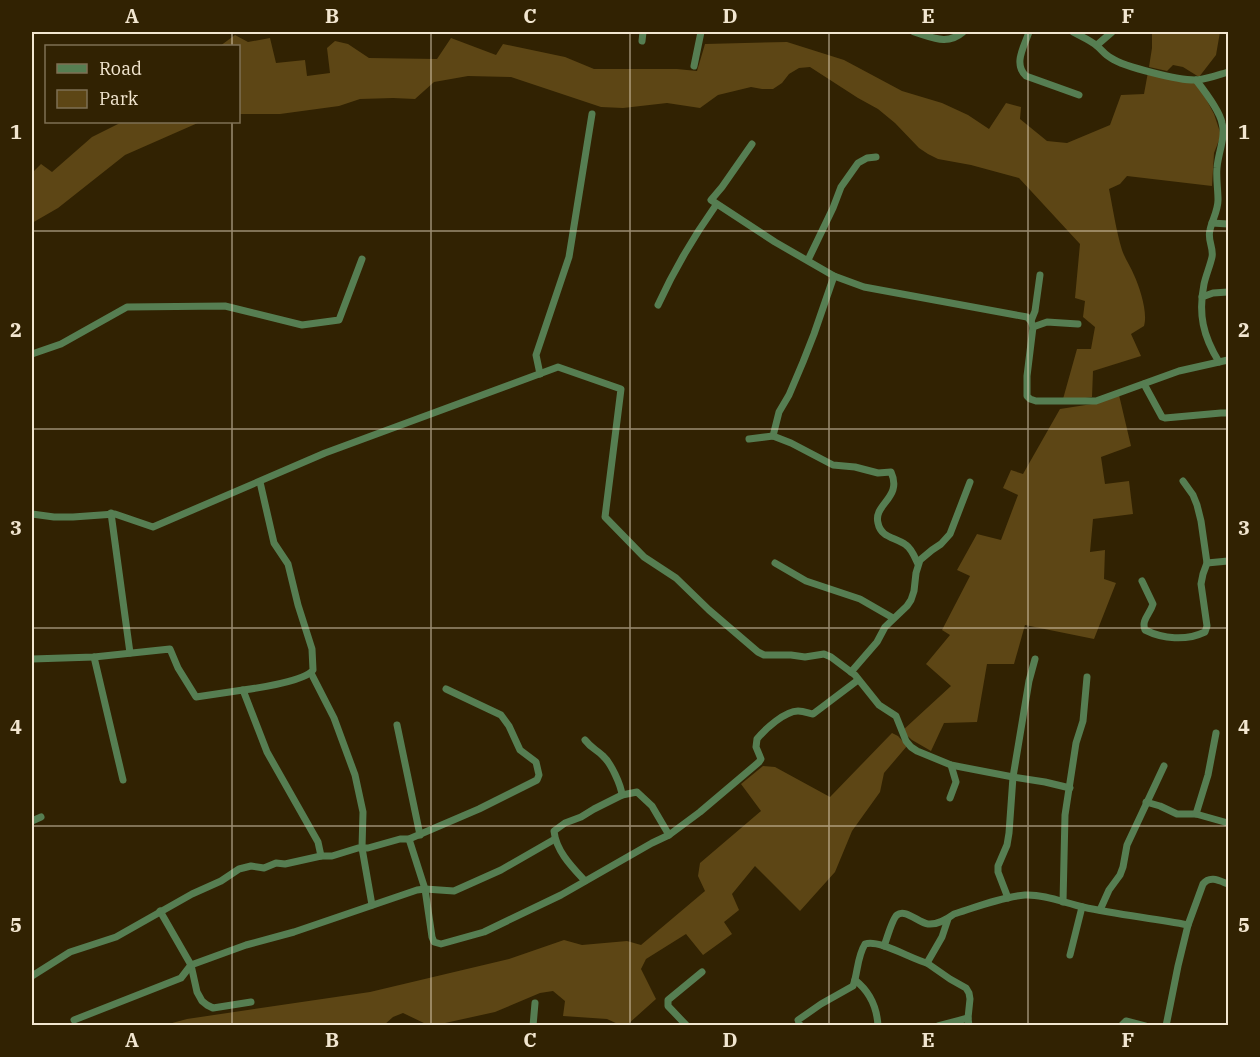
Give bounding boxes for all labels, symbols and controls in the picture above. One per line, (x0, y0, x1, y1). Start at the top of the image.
text: A (125, 2, 139, 29)
text: B (325, 2, 339, 29)
text: C (523, 2, 537, 29)
text: D (722, 2, 738, 29)
text: E (921, 2, 935, 29)
text: F (1122, 2, 1134, 29)
legend (45, 45, 240, 123)
text: Road (99, 57, 142, 80)
text: Park (99, 87, 139, 110)
text: 1 (10, 118, 22, 145)
text: 1 (1238, 118, 1250, 145)
text: 2 (10, 316, 22, 343)
text: 2 (1238, 316, 1250, 343)
text: 3 (10, 514, 22, 541)
text: 3 (1238, 514, 1250, 541)
text: 4 (10, 713, 22, 740)
text: 4 (1238, 713, 1250, 740)
text: 5 (10, 911, 22, 938)
text: 5 (1238, 911, 1250, 938)
text: A (125, 1026, 139, 1053)
text: B (325, 1026, 339, 1053)
text: C (523, 1026, 537, 1053)
text: D (722, 1026, 738, 1053)
text: E (921, 1026, 935, 1053)
text: F (1122, 1026, 1134, 1053)

